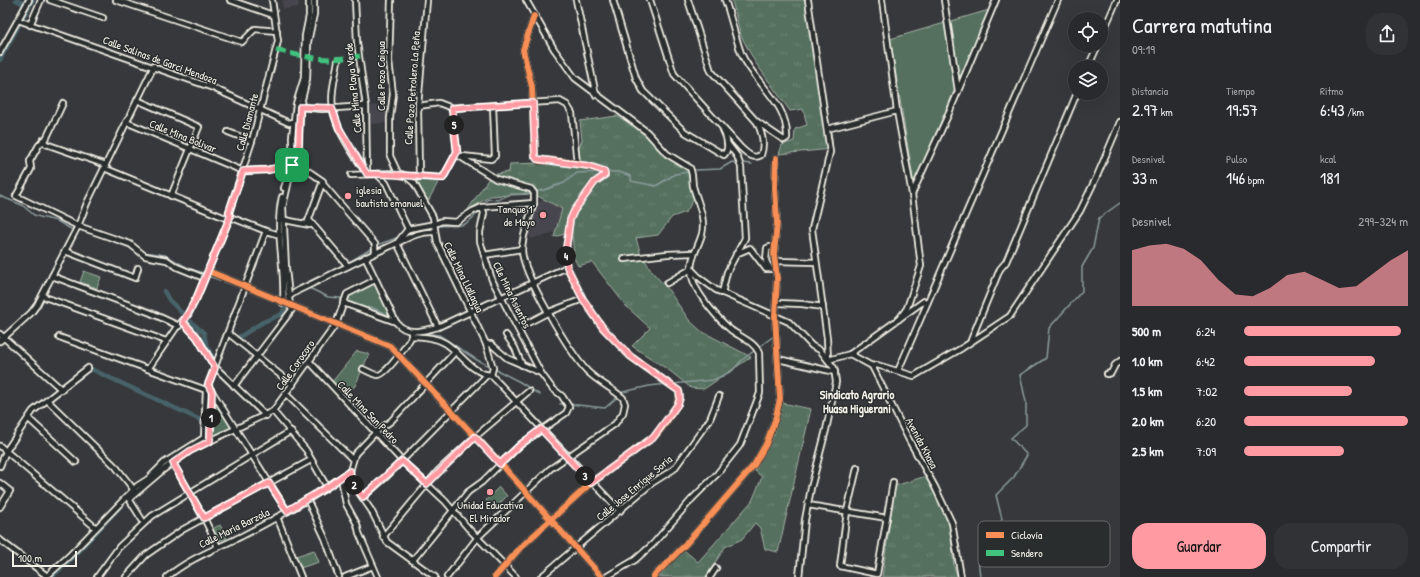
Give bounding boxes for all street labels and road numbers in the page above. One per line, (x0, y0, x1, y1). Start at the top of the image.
street label: Calle Pozo Petrolero La Peña (401, 30, 423, 145)
street label: Calle Salinas de Garci Mendoza (101, 33, 220, 87)
street label: Calle Pozo Caigua (374, 40, 388, 111)
street label: Calle Mina Playa Verde (341, 42, 365, 134)
street label: Calle Diamante (233, 91, 262, 152)
street label: Calle Mina Bolivar (147, 116, 219, 156)
street label: Calle Mina Llallagua (441, 239, 487, 315)
street label: Clle Mina Asientos (490, 259, 534, 331)
street label: Calle Corocoro (272, 337, 318, 393)
street label: Calle Mina San Pedro (334, 378, 402, 447)
street label: Avenida Khasa (903, 415, 942, 472)
street label: Calle Jose Enrique Soria (593, 452, 675, 524)
street label: Calle María Barzola (196, 505, 272, 551)

